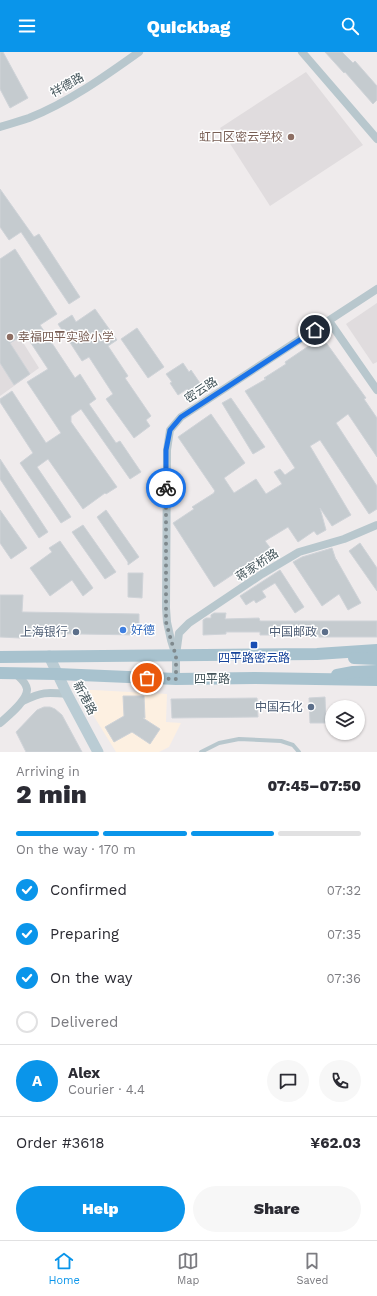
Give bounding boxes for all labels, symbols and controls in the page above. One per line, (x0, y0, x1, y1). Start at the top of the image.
icon: menu (16, 15, 38, 37)
icon: search (339, 15, 361, 37)
text: Quickbag (147, 16, 230, 37)
street label: 祥德路 (48, 70, 86, 100)
place label: 虹口区密云学校 (199, 130, 283, 144)
marker: 虹口区密云学校 (286, 132, 296, 142)
pin (298, 313, 332, 347)
icon: home (304, 319, 326, 341)
place label: 幸福四平实验小学 (18, 330, 114, 344)
marker: 幸福四平实验小学 (5, 332, 15, 342)
street label: 密云路 (182, 374, 220, 406)
courier (146, 468, 186, 508)
icon: bike (155, 477, 177, 499)
street label: 蒋家桥路 (233, 546, 281, 584)
place label: 好德 (131, 623, 155, 637)
place label: 上海银行 (20, 625, 68, 639)
marker: 好德 (118, 625, 128, 635)
place label: 中国邮政 (269, 625, 317, 639)
marker: 上海银行 (71, 627, 81, 637)
marker: 中国邮政 (320, 627, 330, 637)
marker: 四平路密云路 (249, 640, 259, 650)
place label: 四平路密云路 (218, 651, 290, 665)
pin (130, 661, 164, 695)
icon: bag (136, 667, 158, 689)
street label: 四平路 (194, 672, 230, 686)
street label: 新港路 (70, 679, 100, 717)
place label: 中国石化 (255, 700, 303, 714)
map controls (325, 700, 365, 740)
button: layers (325, 700, 365, 740)
marker: 中国石化 (306, 702, 316, 712)
text: Arriving in (16, 764, 80, 779)
text: 07:45–07:50 (268, 777, 361, 795)
text: 2 min (16, 779, 87, 809)
text: On the way · 170 m (16, 842, 136, 857)
icon: check (16, 879, 38, 901)
text: Confirmed (50, 881, 127, 899)
text: 07:32 (327, 883, 361, 898)
icon: check (16, 923, 38, 945)
text: Preparing (50, 925, 119, 943)
text: 07:35 (327, 927, 361, 942)
icon: check (16, 967, 38, 989)
text: On the way (50, 969, 132, 987)
text: 07:36 (327, 971, 361, 986)
text: Delivered (50, 1013, 118, 1031)
button: chat (267, 1060, 309, 1102)
button: phone (319, 1060, 361, 1102)
text: Alex (68, 1064, 100, 1082)
text: A (32, 1072, 42, 1090)
text: Courier · 4.4 (68, 1082, 145, 1097)
text: Order #3618 (16, 1134, 105, 1152)
text: ¥62.03 (310, 1134, 361, 1152)
button: Help (16, 1186, 185, 1232)
button: Share (193, 1186, 361, 1232)
tab: Home (49, 1250, 80, 1287)
tab: Map (177, 1250, 199, 1287)
tab: Saved (296, 1250, 328, 1287)

